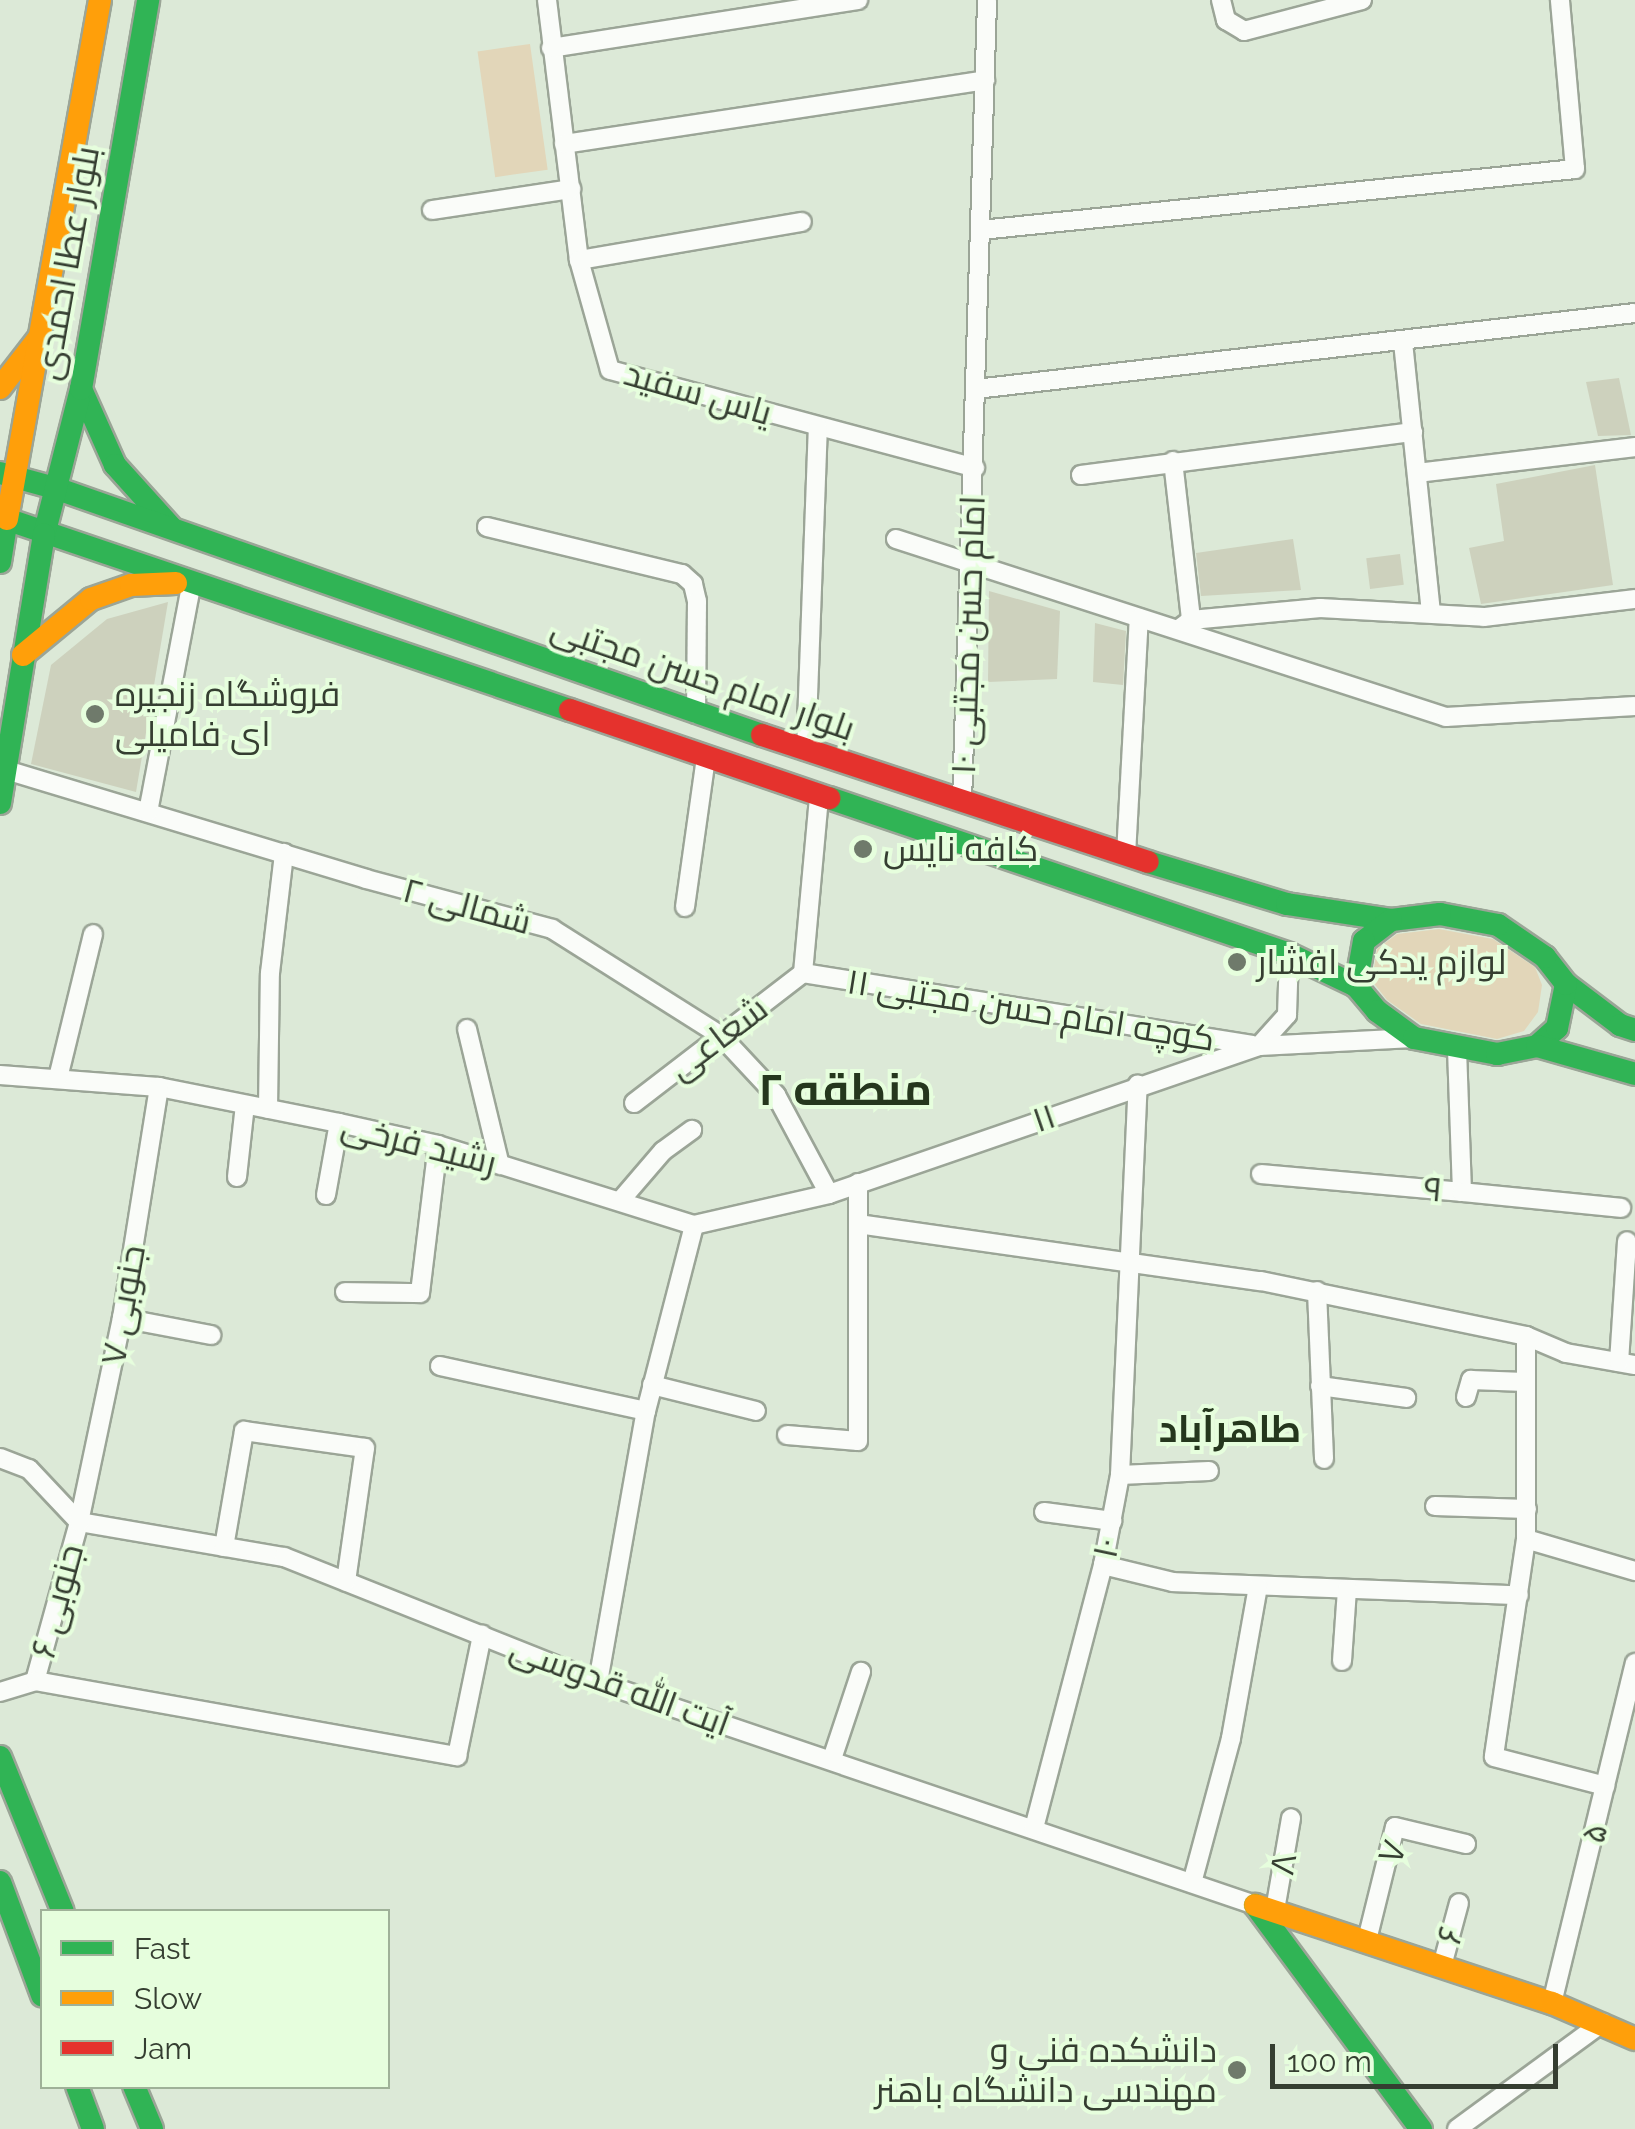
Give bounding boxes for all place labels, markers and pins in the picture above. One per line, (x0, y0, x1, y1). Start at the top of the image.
place label: فروشگاه زنجیره ای فامیلی (115, 673, 340, 755)
marker: فروشگاه زنجیره ای فامیلی (84, 703, 106, 725)
place label: کافه نایس (883, 828, 1038, 870)
marker: کافه نایس (852, 838, 874, 860)
place label: لوازم یدکی افشار (1257, 941, 1506, 983)
marker: لوازم یدکی افشار (1226, 951, 1248, 973)
place label: دانشکده فنی و مهندسی دانشگاه باهنر (875, 2029, 1217, 2111)
marker: دانشکده فنی و مهندسی دانشگاه باهنر (1226, 2059, 1248, 2081)

